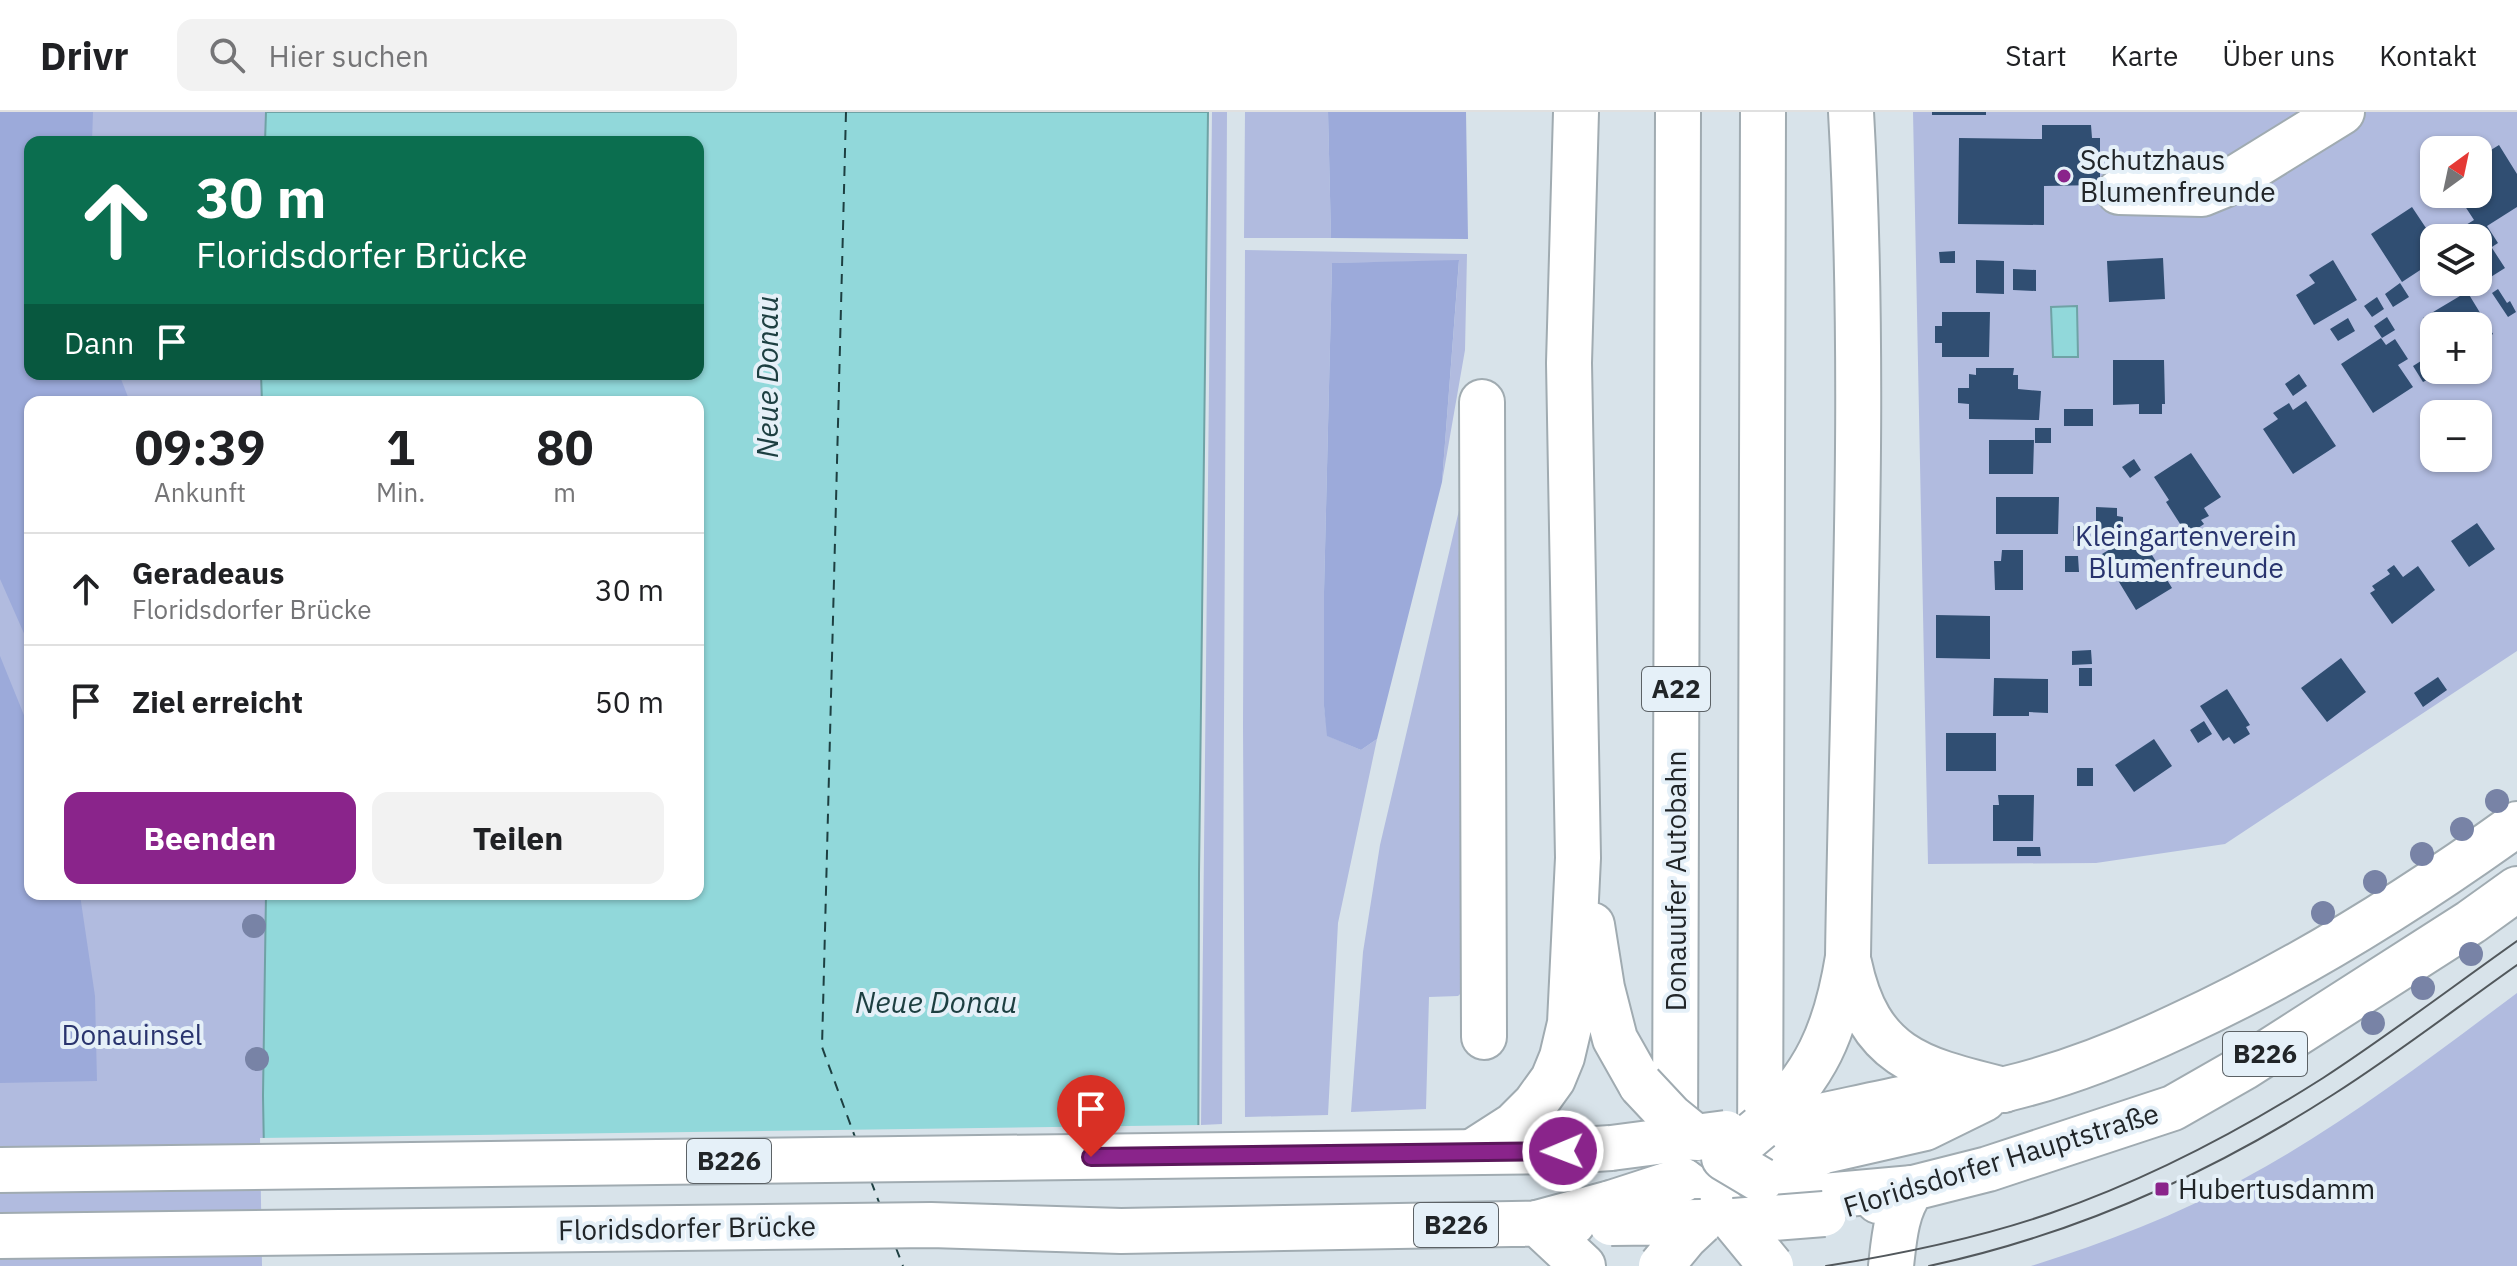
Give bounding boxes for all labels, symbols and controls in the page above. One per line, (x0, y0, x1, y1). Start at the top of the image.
search box (177, 19, 737, 91)
text: Drivr (40, 31, 129, 80)
icon: search (205, 33, 249, 77)
text: Hier suchen (269, 36, 429, 75)
text: Start (2005, 37, 2067, 74)
text: Karte (2111, 37, 2178, 74)
text: Über uns (2222, 37, 2335, 74)
text: Kontakt (2379, 37, 2477, 74)
north arrow (2420, 136, 2492, 208)
map controls (2420, 136, 2492, 472)
place label: Schutzhaus Blumenfreunde (2080, 141, 2276, 210)
text: 30 m (196, 161, 326, 233)
marker: Schutzhaus Blumenfreunde (2055, 167, 2073, 185)
icon: ahead (64, 168, 168, 272)
button: layers (2420, 224, 2492, 296)
text: Floridsdorfer Brücke (196, 231, 528, 278)
water label: Neue Donau (747, 296, 786, 458)
button: + (2420, 312, 2492, 384)
icon: arrive (150, 320, 194, 364)
text: Dann (64, 323, 134, 362)
button: − (2420, 400, 2492, 472)
text: 09:39 (134, 416, 266, 478)
text: 1 (386, 416, 415, 478)
text: 80 (536, 416, 594, 478)
text: Ankunft (154, 475, 246, 509)
text: Min. (376, 475, 425, 509)
text: m (553, 475, 576, 509)
park label: Kleingartenverein Blumenfreunde (2075, 517, 2297, 586)
text: Geradeaus (132, 553, 284, 592)
icon: ahead (64, 567, 108, 611)
text: 30 m (595, 570, 664, 609)
text: Floridsdorfer Brücke (132, 592, 371, 626)
road number: A22 (1642, 667, 1710, 711)
icon: arrive (64, 679, 108, 723)
text: Ziel erreicht (132, 682, 303, 721)
text: 50 m (595, 682, 664, 721)
street label: Donauufer Autobahn (1657, 751, 1694, 1011)
button: Beenden (64, 792, 356, 884)
button: Teilen (372, 792, 664, 884)
water label: Neue Donau (855, 982, 1017, 1021)
park label: Donauinsel (62, 1016, 202, 1053)
road number: B226 (2223, 1032, 2307, 1076)
pin (1057, 1075, 1125, 1157)
icon: arrive (1069, 1087, 1113, 1131)
street label: Floridsdorfer Hauptstraße (1839, 1094, 2163, 1225)
position arrow (1521, 1109, 1605, 1193)
road number: B226 (687, 1139, 771, 1183)
place label: Hubertusdamm (2178, 1170, 2375, 1207)
marker: Hubertusdamm (2153, 1180, 2171, 1198)
road number: B226 (1414, 1203, 1498, 1247)
street label: Floridsdorfer Brücke (558, 1207, 816, 1248)

